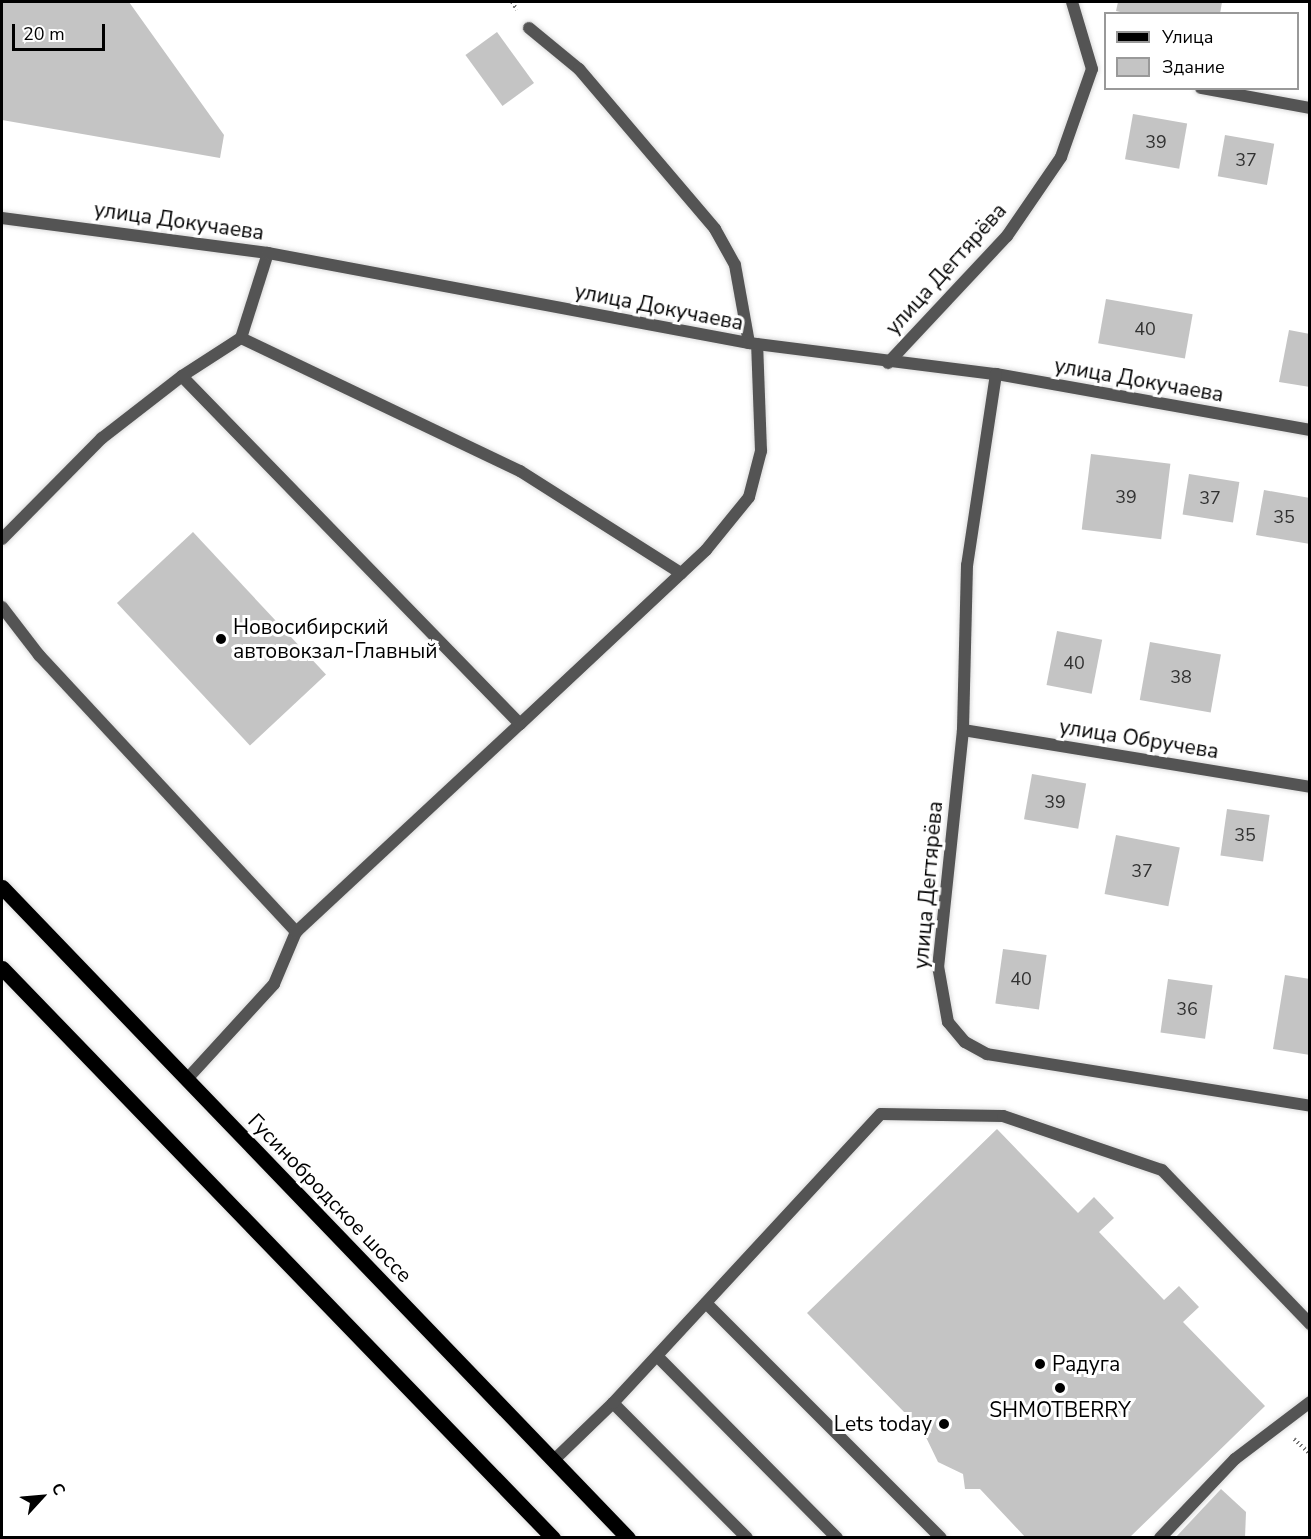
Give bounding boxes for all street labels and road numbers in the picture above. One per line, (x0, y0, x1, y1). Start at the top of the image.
street label: улица Докучаева (92, 197, 266, 245)
street label: улица Дегтярёва (880, 198, 1012, 340)
street label: улица Докучаева (573, 278, 745, 336)
street label: улица Докучаева (1052, 353, 1226, 407)
street label: улица Обручева (1057, 714, 1221, 764)
street label: улица Дегтярёва (908, 800, 948, 970)
street label: Гусинобродское шоссе (243, 1108, 417, 1288)

